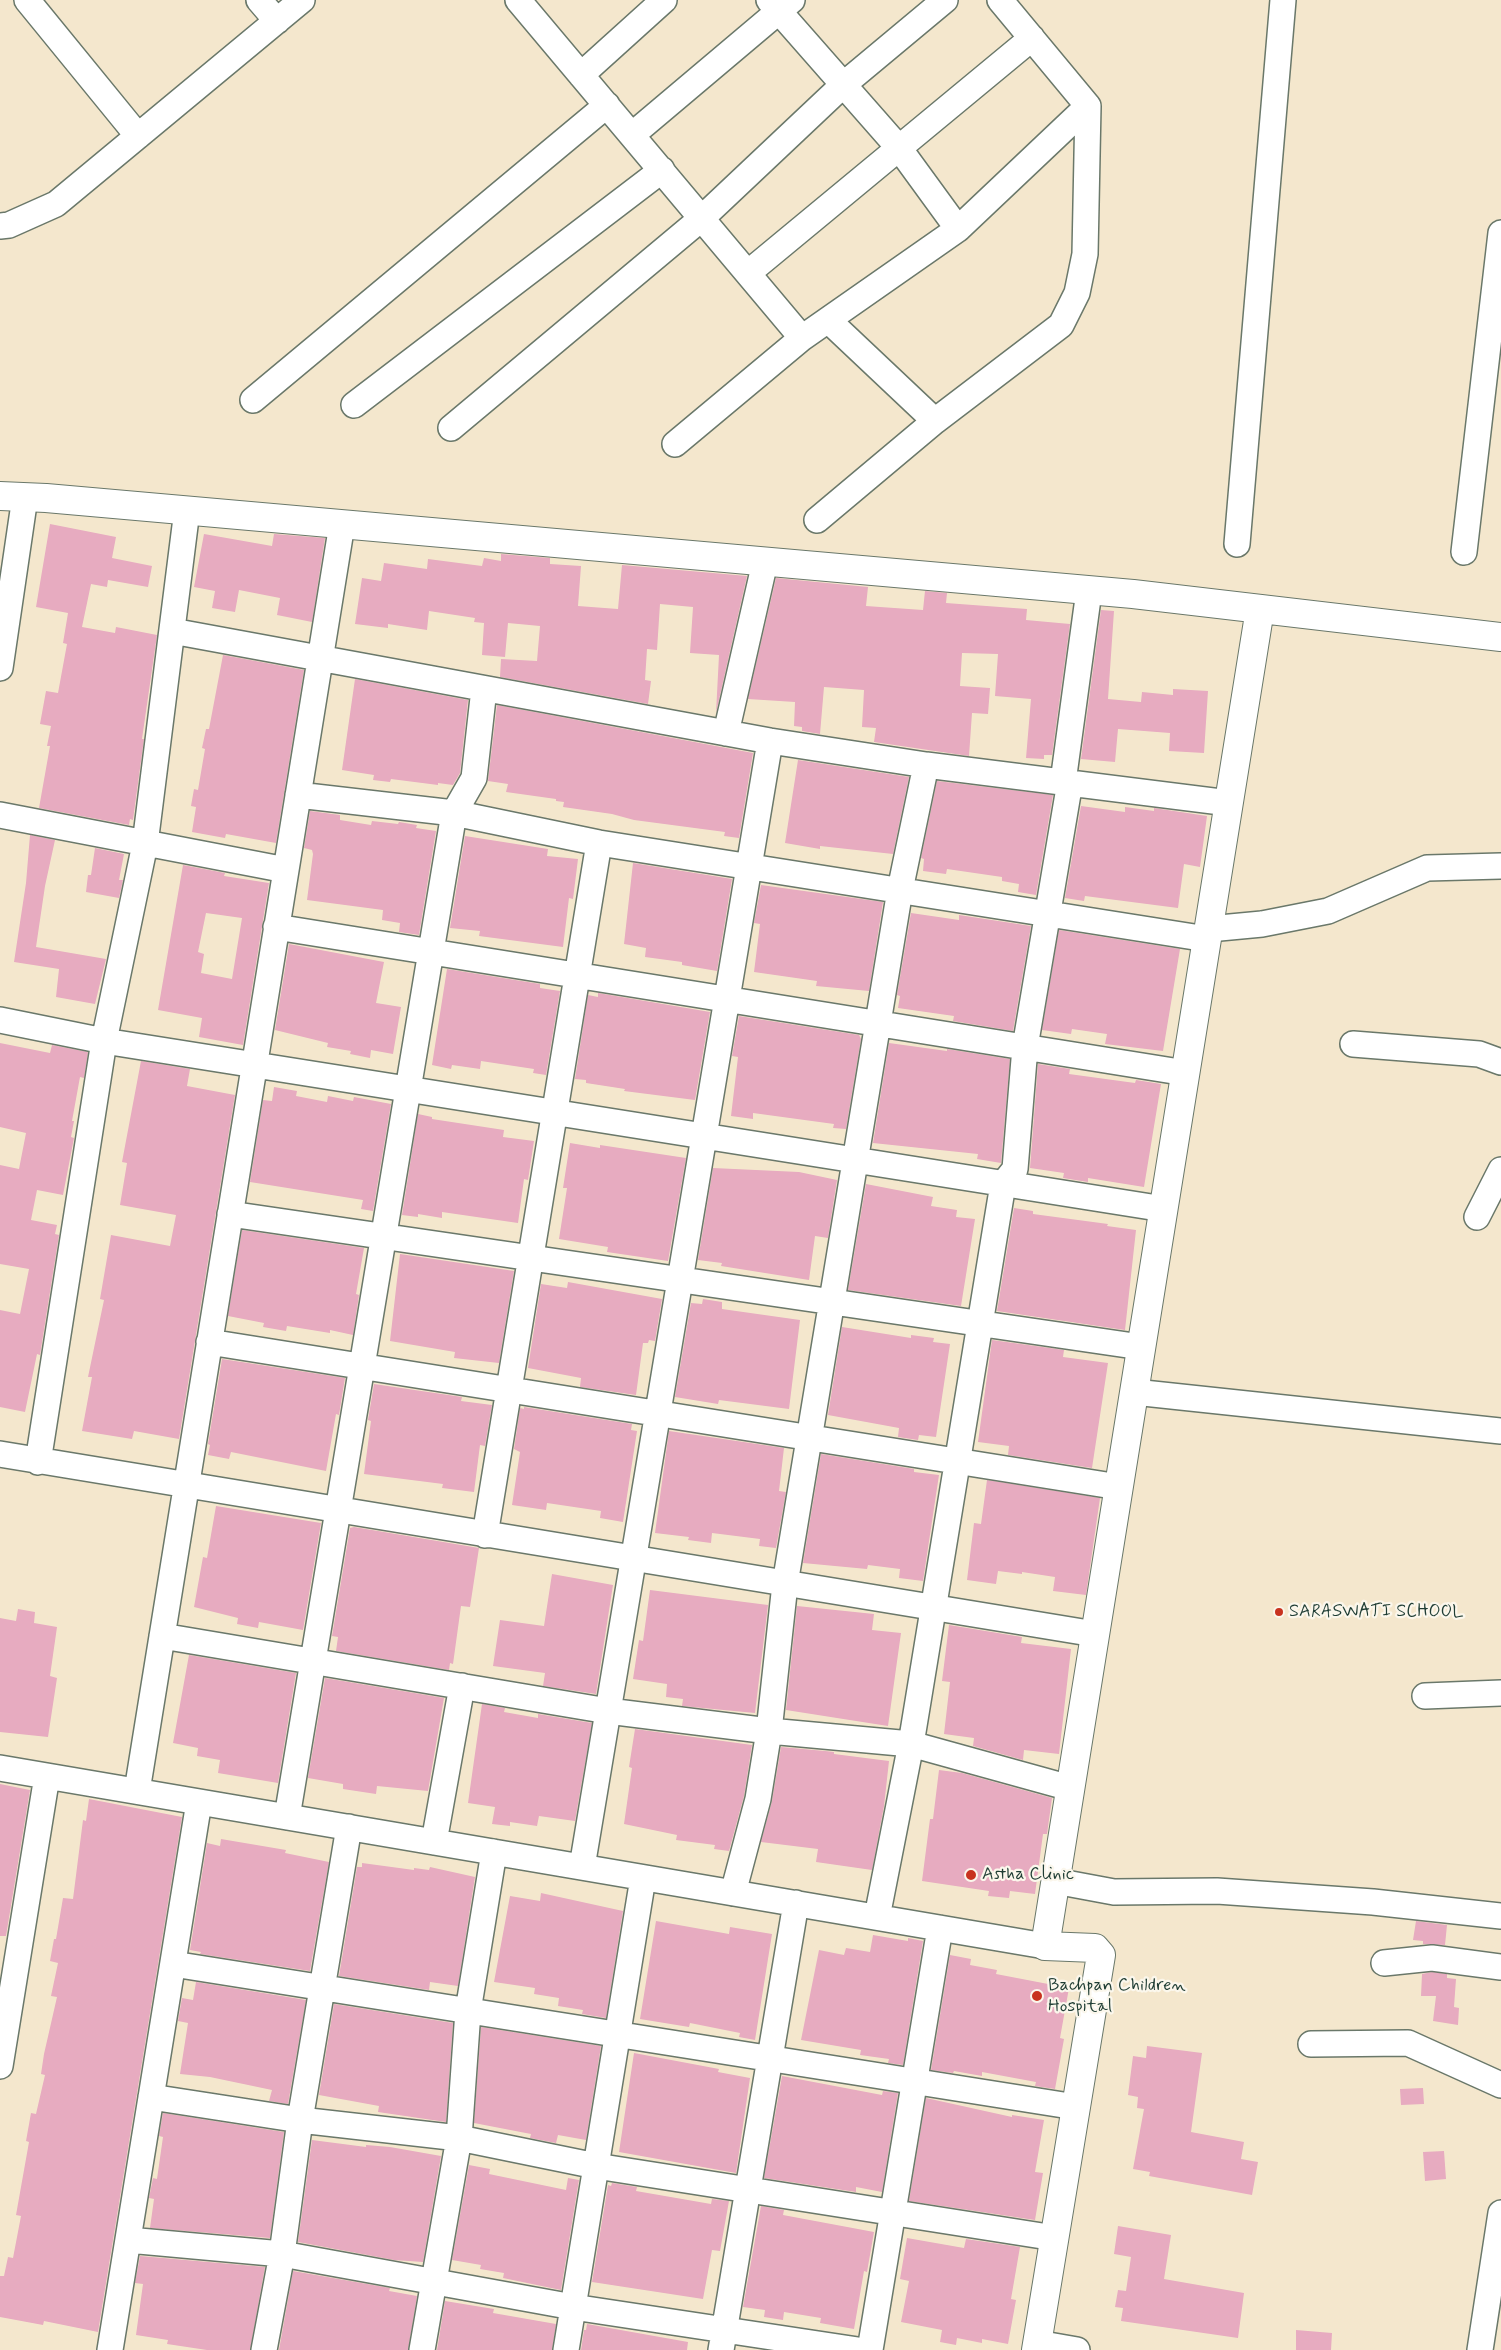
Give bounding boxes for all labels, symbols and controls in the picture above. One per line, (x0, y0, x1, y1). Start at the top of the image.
place label: SARASWATI SCHOOL (1289, 1601, 1463, 1623)
marker: SARASWATI SCHOOL (1273, 1606, 1285, 1618)
place label: Astha Clinic (982, 1864, 1074, 1886)
marker: Astha Clinic (964, 1868, 978, 1882)
place label: Bachpan Children Hospital (1048, 1975, 1186, 2018)
marker: Bachpan Children Hospital (1030, 1989, 1044, 2003)

